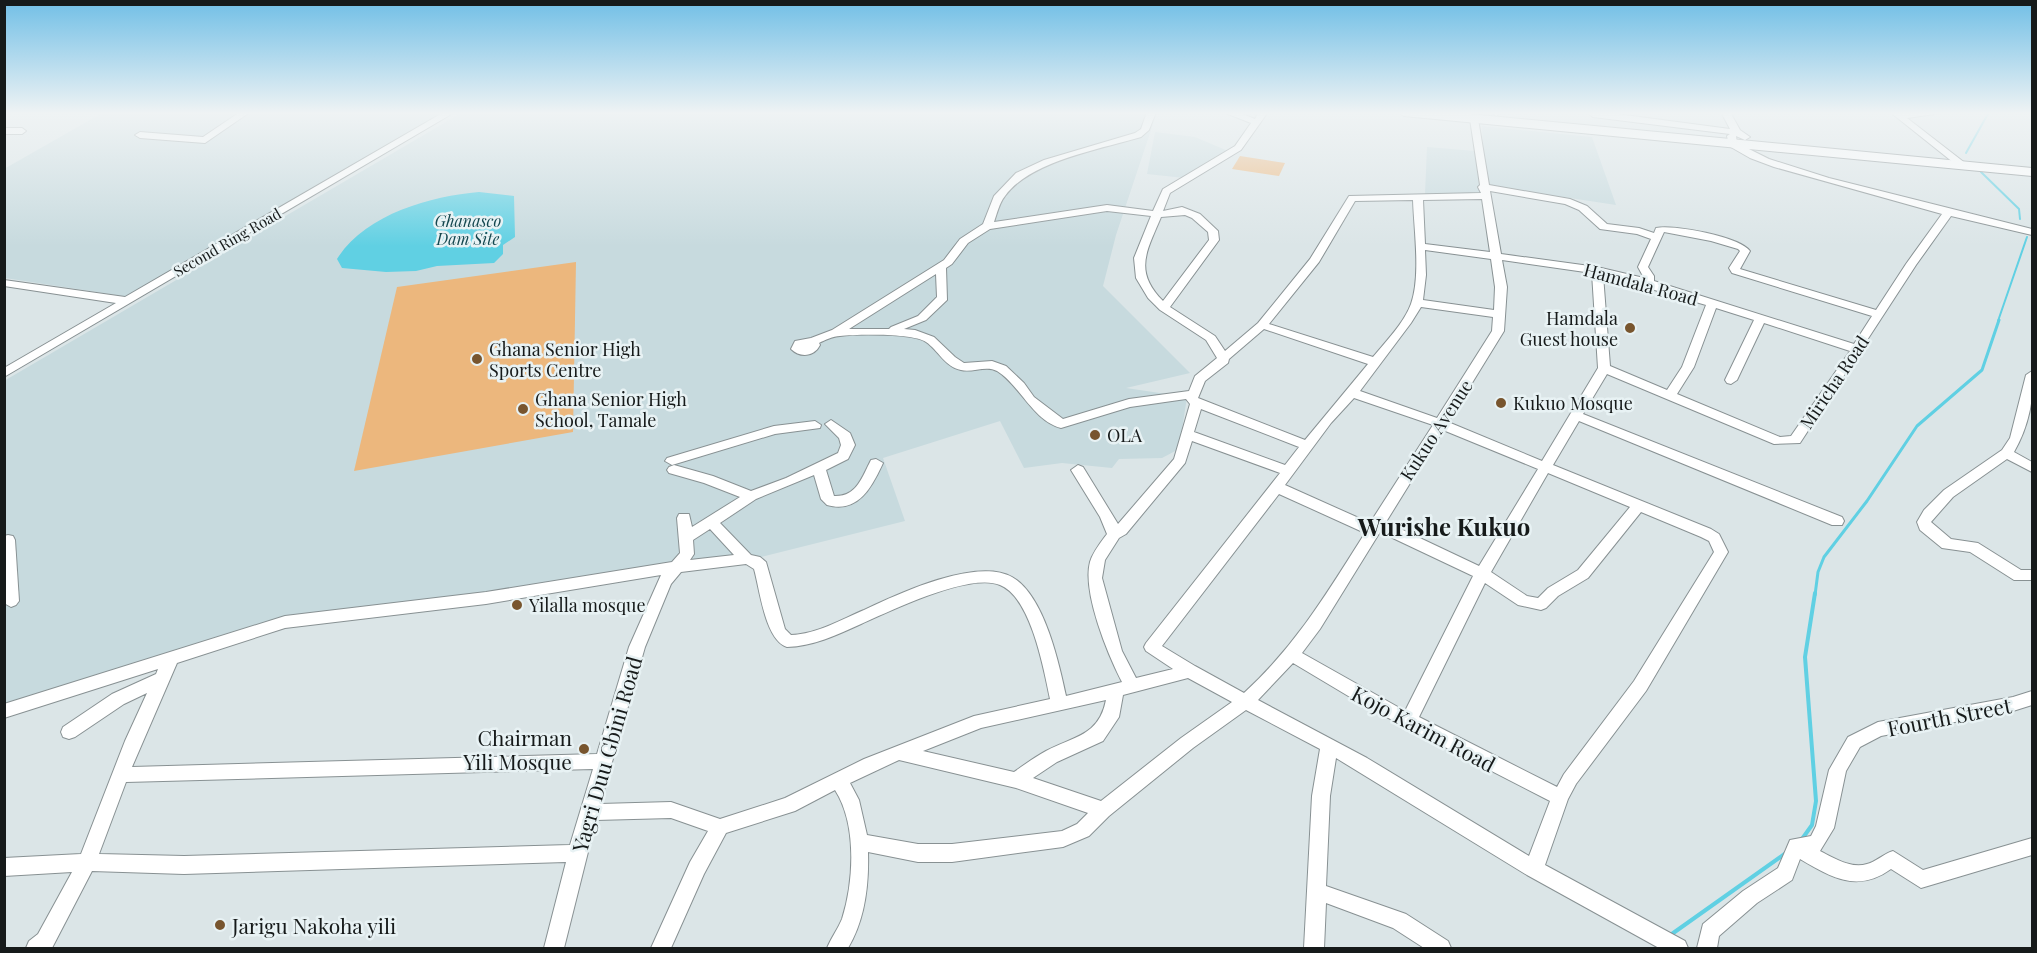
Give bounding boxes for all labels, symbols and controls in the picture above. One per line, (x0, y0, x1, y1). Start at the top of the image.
street label: Second Ring Road (169, 203, 285, 281)
water label: Ghanasco Dam Site (435, 210, 502, 249)
street label: Hamdala Road (1581, 257, 1701, 311)
place label: Hamdala Guest house (1520, 306, 1618, 351)
marker: Hamdala Guest house (1623, 321, 1637, 335)
street label: Miricha Road (1794, 330, 1874, 433)
place label: Ghana Senior High Sports Centre (489, 337, 641, 382)
marker: Ghana Senior High Sports Centre (470, 352, 484, 366)
street label: Kukuo Avenue (1394, 375, 1478, 485)
place label: Ghana Senior High School, Tamale (535, 387, 687, 432)
place label: Kukuo Mosque (1513, 391, 1633, 415)
marker: Kukuo Mosque (1494, 396, 1508, 410)
marker: Ghana Senior High School, Tamale (516, 402, 530, 416)
place label: OLA (1107, 423, 1143, 447)
marker: OLA (1088, 428, 1102, 442)
district label: Wurishe Kukuo (1357, 510, 1530, 542)
place label: Yilalla mosque (528, 593, 646, 617)
marker: Yilalla mosque (510, 598, 524, 612)
street label: Yagri Duu Gbini Road (564, 653, 647, 856)
street label: Kojo Karim Road (1347, 678, 1501, 778)
street label: Fourth Street (1885, 690, 2014, 742)
place label: Chairman Yili Mosque (462, 723, 572, 775)
marker: Chairman Yili Mosque (577, 742, 591, 756)
place label: Jarigu Nakoha yili (231, 911, 396, 939)
marker: Jarigu Nakoha yili (213, 918, 227, 932)

